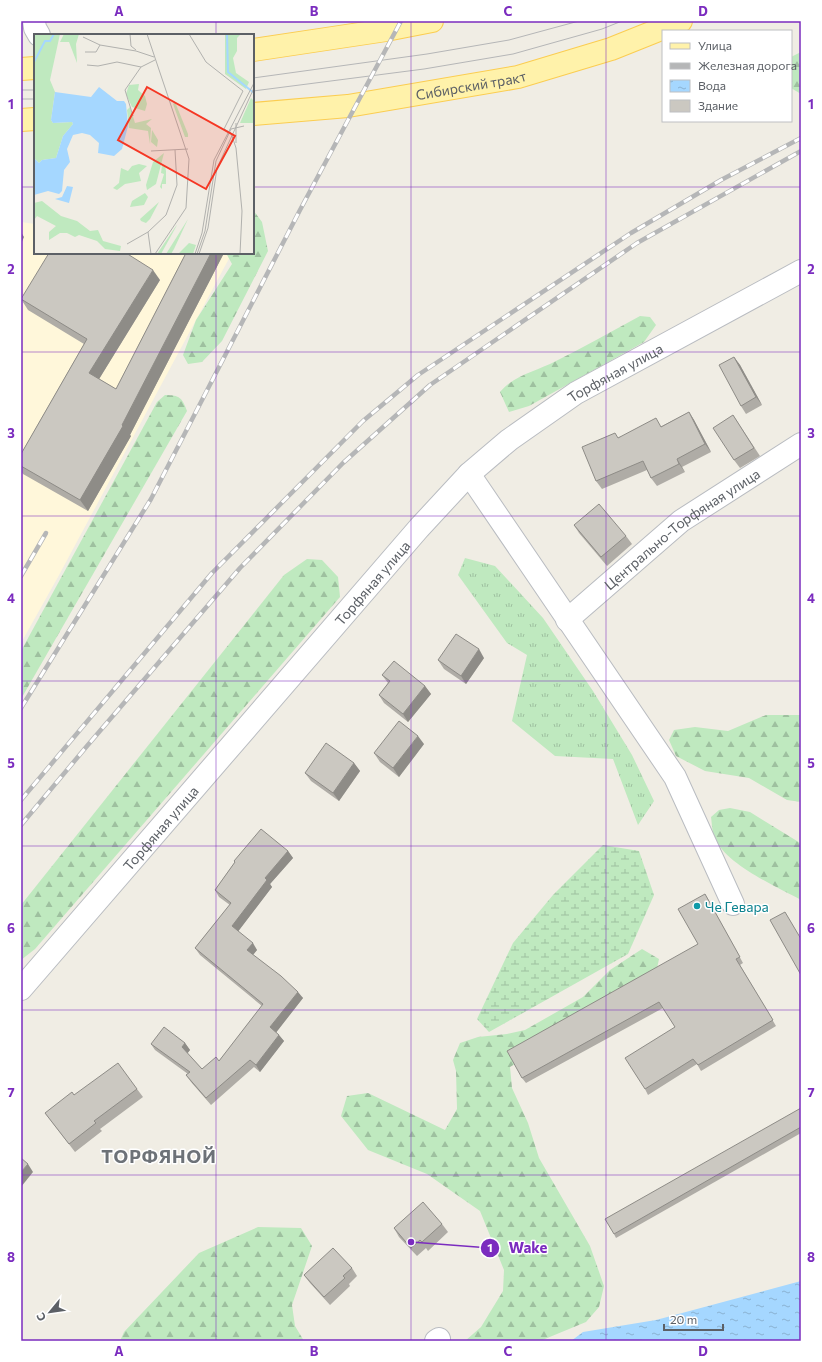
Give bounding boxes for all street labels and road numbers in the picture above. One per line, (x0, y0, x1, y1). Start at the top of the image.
street label: Сибирский тракт (414, 66, 529, 103)
street label: Торфяная улица (564, 339, 666, 405)
street label: Центрально-Торфяная улица (600, 464, 763, 593)
street label: Торфяная улица (331, 537, 413, 628)
street label: Торфяная улица (119, 782, 201, 874)

